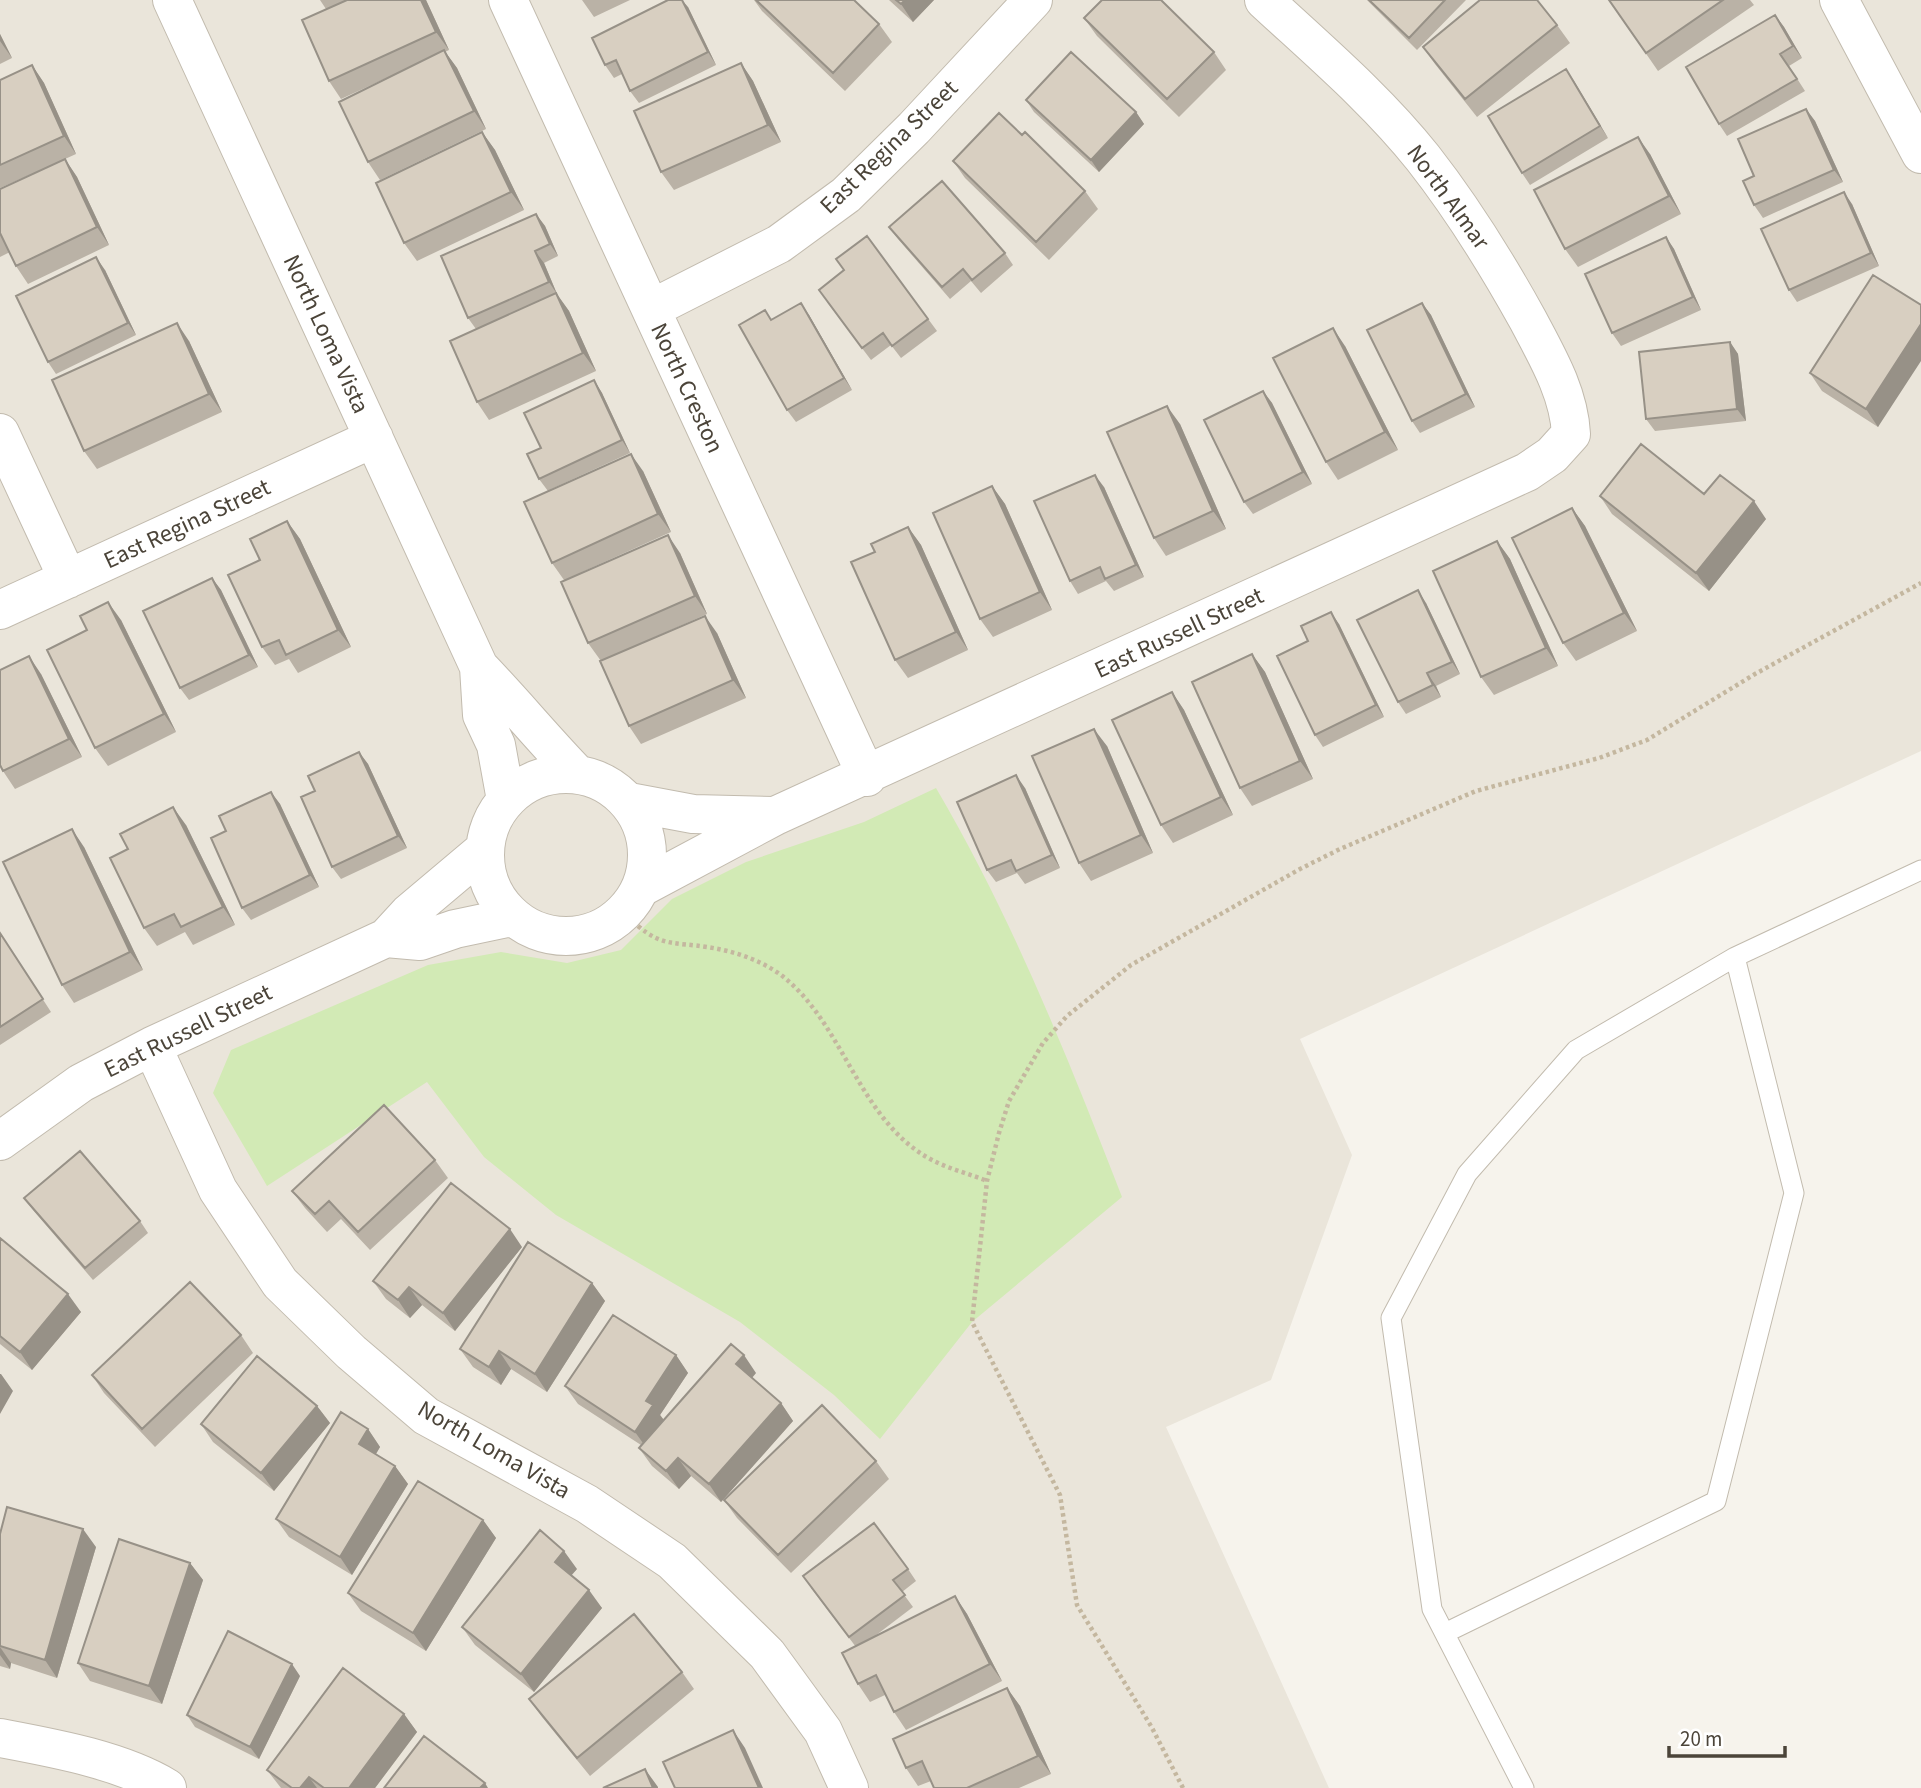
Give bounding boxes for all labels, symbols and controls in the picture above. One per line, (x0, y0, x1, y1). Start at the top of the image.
street label: East Regina Street (812, 72, 966, 222)
street label: North Almar (1398, 137, 1498, 257)
street label: North Loma Vista (274, 249, 378, 419)
street label: North Creston (642, 317, 732, 459)
street label: East Regina Street (98, 470, 276, 578)
street label: East Russell Street (1089, 578, 1269, 688)
street label: East Russell Street (98, 975, 278, 1087)
street label: North Loma Vista (411, 1392, 577, 1508)
scale bar (1669, 1714, 1784, 1758)
text: 20 m (1680, 1724, 1722, 1754)

